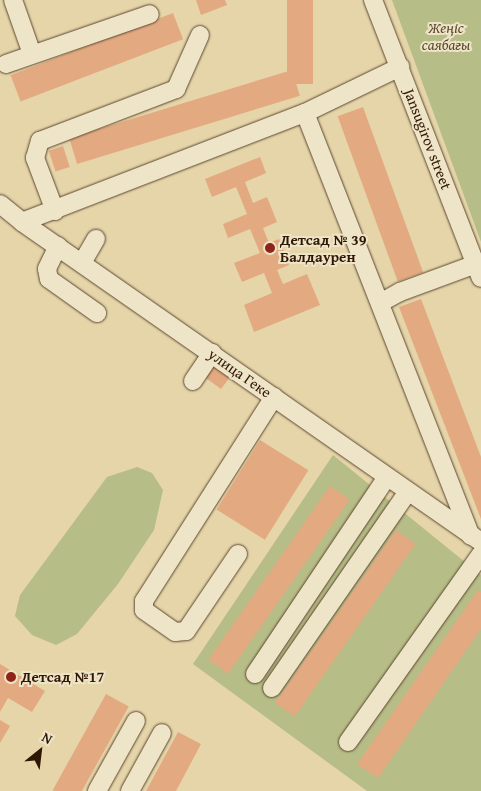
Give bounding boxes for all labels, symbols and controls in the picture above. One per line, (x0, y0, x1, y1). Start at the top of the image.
park label: Жеңіс саябағы (422, 18, 470, 53)
street label: Jansugirov street (400, 86, 456, 192)
place label: Детсад № 39 Балдаурен (280, 230, 367, 265)
marker: Детсад № 39 Балдаурен (264, 242, 276, 254)
street label: улица Геке (205, 345, 275, 401)
place label: Детсад №17 (21, 668, 104, 686)
marker: Детсад №17 (5, 671, 17, 683)
north arrow (15, 726, 65, 776)
text: N (38, 727, 56, 749)

